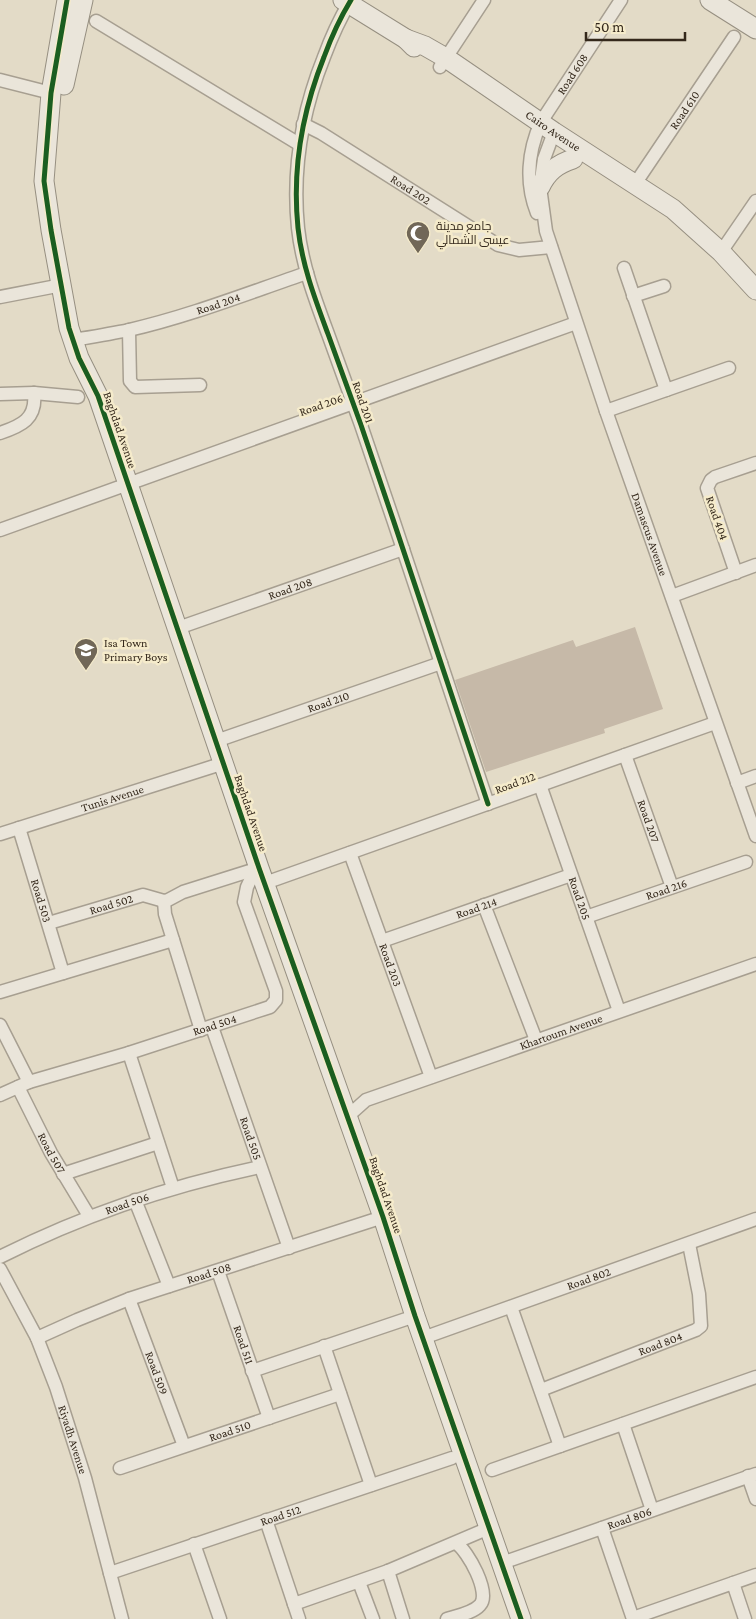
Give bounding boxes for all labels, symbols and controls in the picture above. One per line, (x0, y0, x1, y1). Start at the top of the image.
scale bar (586, 10, 685, 42)
text: 50 m (594, 19, 624, 35)
street label: Road 608 (554, 51, 591, 97)
street label: Road 610 (667, 88, 703, 132)
street label: Cairo Avenue (523, 108, 583, 154)
street label: Road 202 (388, 172, 433, 208)
place label: جامع مدينة عيسى الشمالي (436, 219, 509, 250)
mosque icon: جامع مدينة عيسى الشمالي (405, 220, 431, 254)
street label: Road 204 (195, 290, 242, 318)
street label: Road 201 (349, 379, 377, 425)
street label: Baghdad Avenue (100, 390, 140, 470)
street label: Road 206 (297, 391, 345, 419)
street label: Damascus Avenue (628, 491, 671, 578)
street label: Road 404 (703, 494, 731, 542)
street label: Road 208 (266, 574, 314, 603)
place label: Isa Town Primary Boys (104, 636, 168, 664)
school or university icon: Isa Town Primary Boys (73, 637, 99, 671)
street label: Road 210 (306, 688, 351, 716)
street label: Road 212 (493, 769, 537, 797)
street label: Baghdad Avenue (231, 773, 271, 853)
street label: Tunis Avenue (79, 782, 145, 815)
street label: Road 207 (634, 798, 663, 845)
street label: Road 205 (566, 875, 594, 922)
street label: Road 216 (644, 876, 689, 903)
street label: Road 503 (28, 877, 54, 924)
street label: Road 502 (88, 891, 135, 918)
street label: Road 214 (454, 894, 499, 922)
street label: Road 203 (376, 942, 405, 989)
street label: Road 504 (191, 1011, 238, 1039)
street label: Khartoum Avenue (518, 1011, 604, 1053)
street label: Road 505 (237, 1115, 265, 1162)
street label: Road 507 (35, 1130, 69, 1176)
street label: Baghdad Avenue (366, 1155, 406, 1235)
street label: Road 506 (103, 1190, 151, 1218)
street label: Road 508 (185, 1260, 233, 1287)
street label: Road 802 (565, 1264, 613, 1293)
street label: Road 511 (230, 1323, 257, 1366)
street label: Road 804 (636, 1329, 684, 1359)
street label: Road 509 (142, 1349, 171, 1397)
street label: Riyadh Avenue (55, 1403, 90, 1476)
street label: Road 510 (207, 1417, 253, 1445)
street label: Road 512 (259, 1502, 303, 1529)
street label: Road 806 (605, 1504, 653, 1533)

